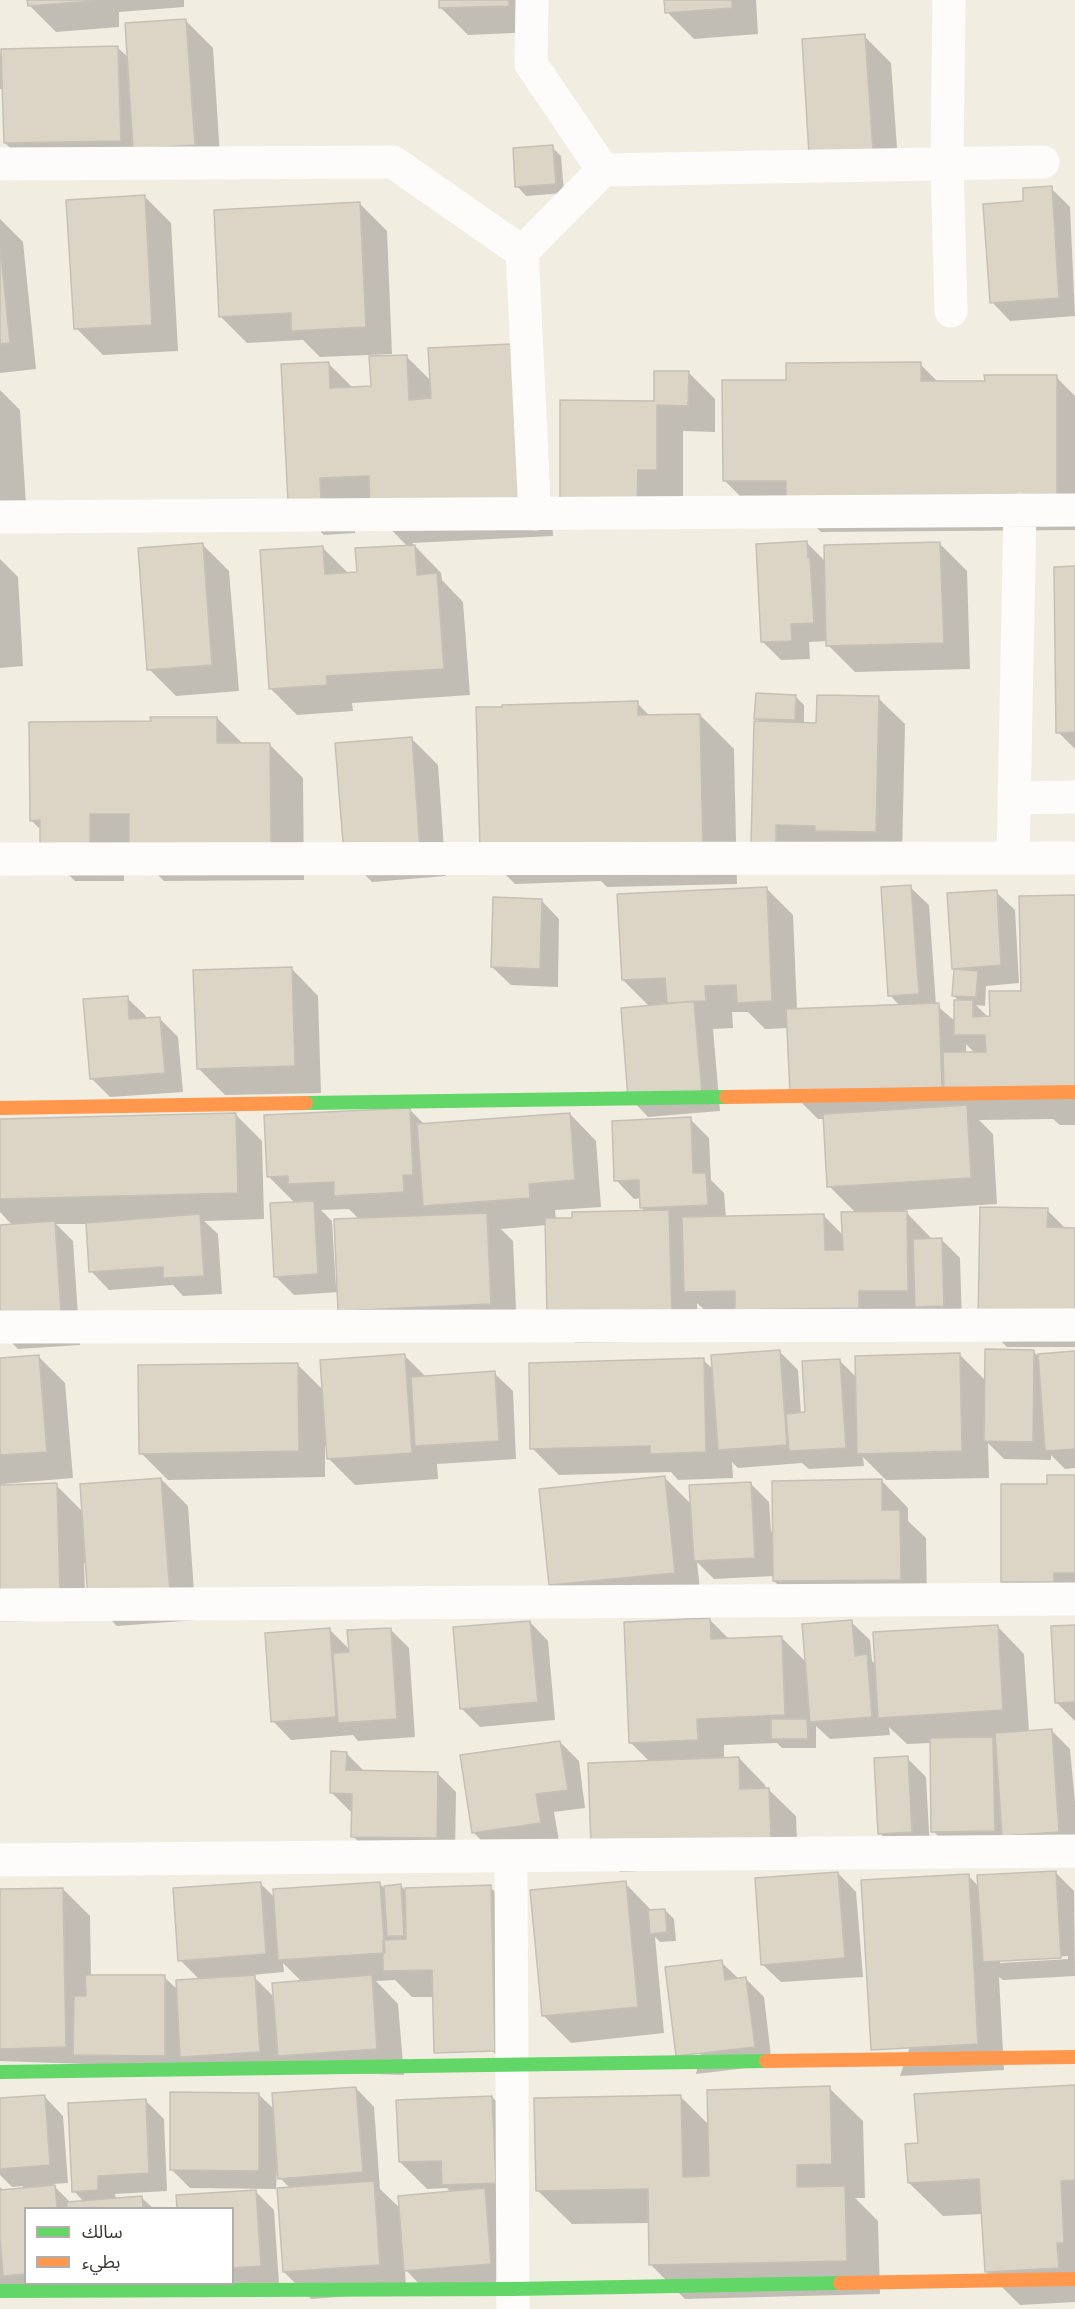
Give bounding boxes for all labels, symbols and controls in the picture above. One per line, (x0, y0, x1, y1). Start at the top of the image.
legend (24, 2207, 234, 2285)
text: سالك (82, 2219, 123, 2243)
text: بطيء (82, 2249, 120, 2273)

